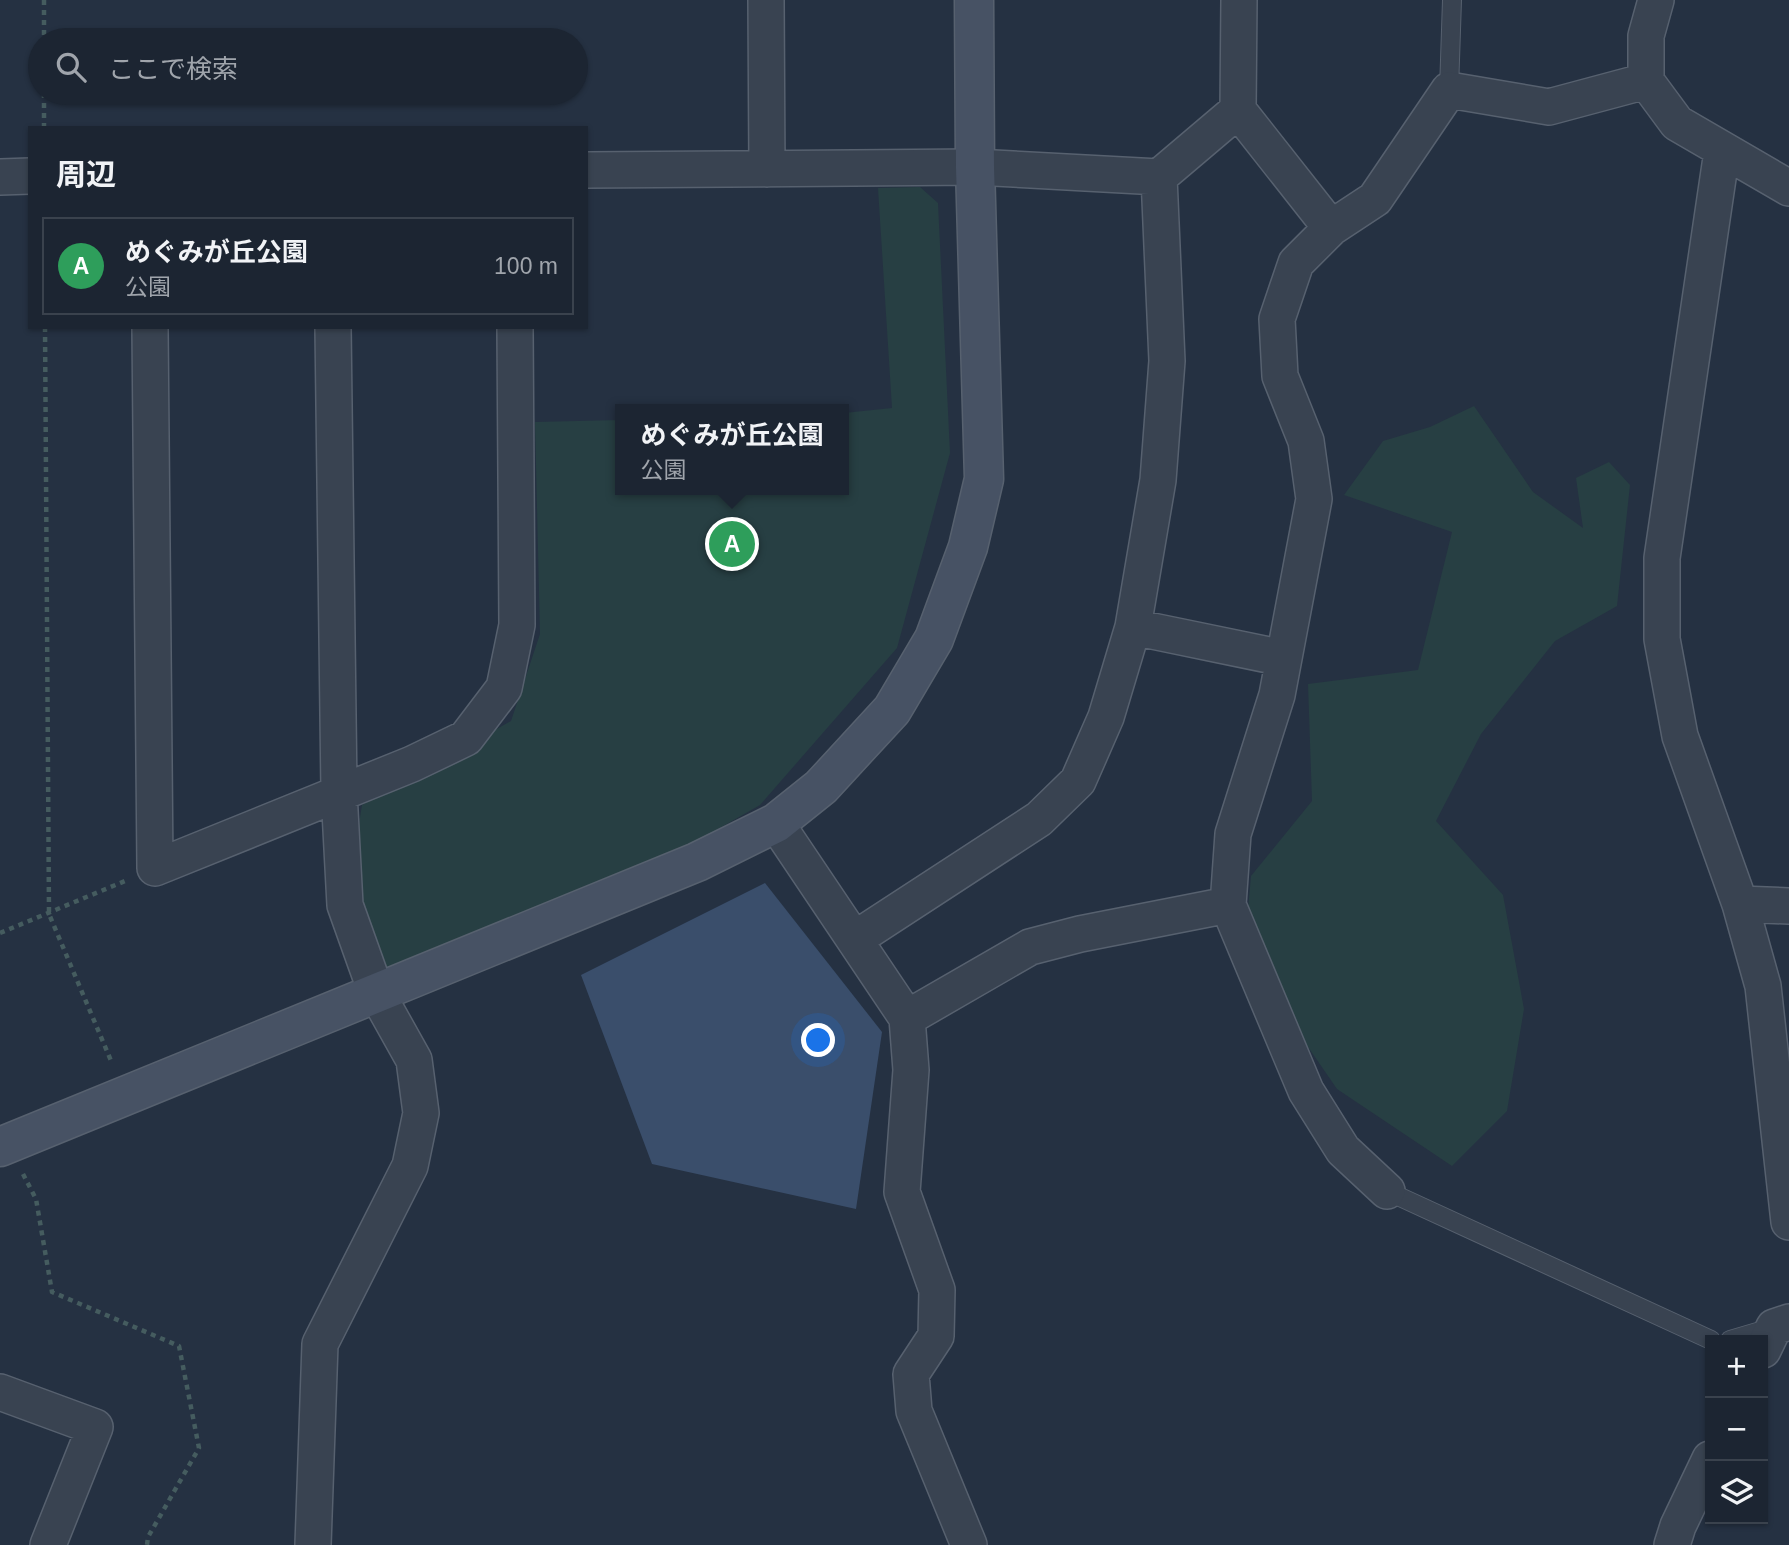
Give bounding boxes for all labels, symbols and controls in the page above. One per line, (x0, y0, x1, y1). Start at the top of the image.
search box (28, 28, 588, 105)
icon: search (52, 48, 90, 86)
text: ここで検索 (108, 54, 238, 84)
text: 周辺 (56, 158, 116, 191)
text: めぐみが丘公園 (125, 237, 308, 267)
text: A (73, 253, 89, 279)
text: 100 m (494, 253, 558, 279)
text: 公園 (125, 274, 171, 300)
popup (615, 404, 849, 495)
text: めぐみが丘公園 (641, 420, 823, 450)
text: 公園 (641, 457, 687, 483)
pin: A (709, 518, 755, 570)
your location (801, 1023, 835, 1057)
map controls (1705, 1335, 1768, 1524)
button: + (1705, 1335, 1768, 1398)
button: − (1705, 1398, 1768, 1461)
button: layers (1705, 1461, 1768, 1524)

